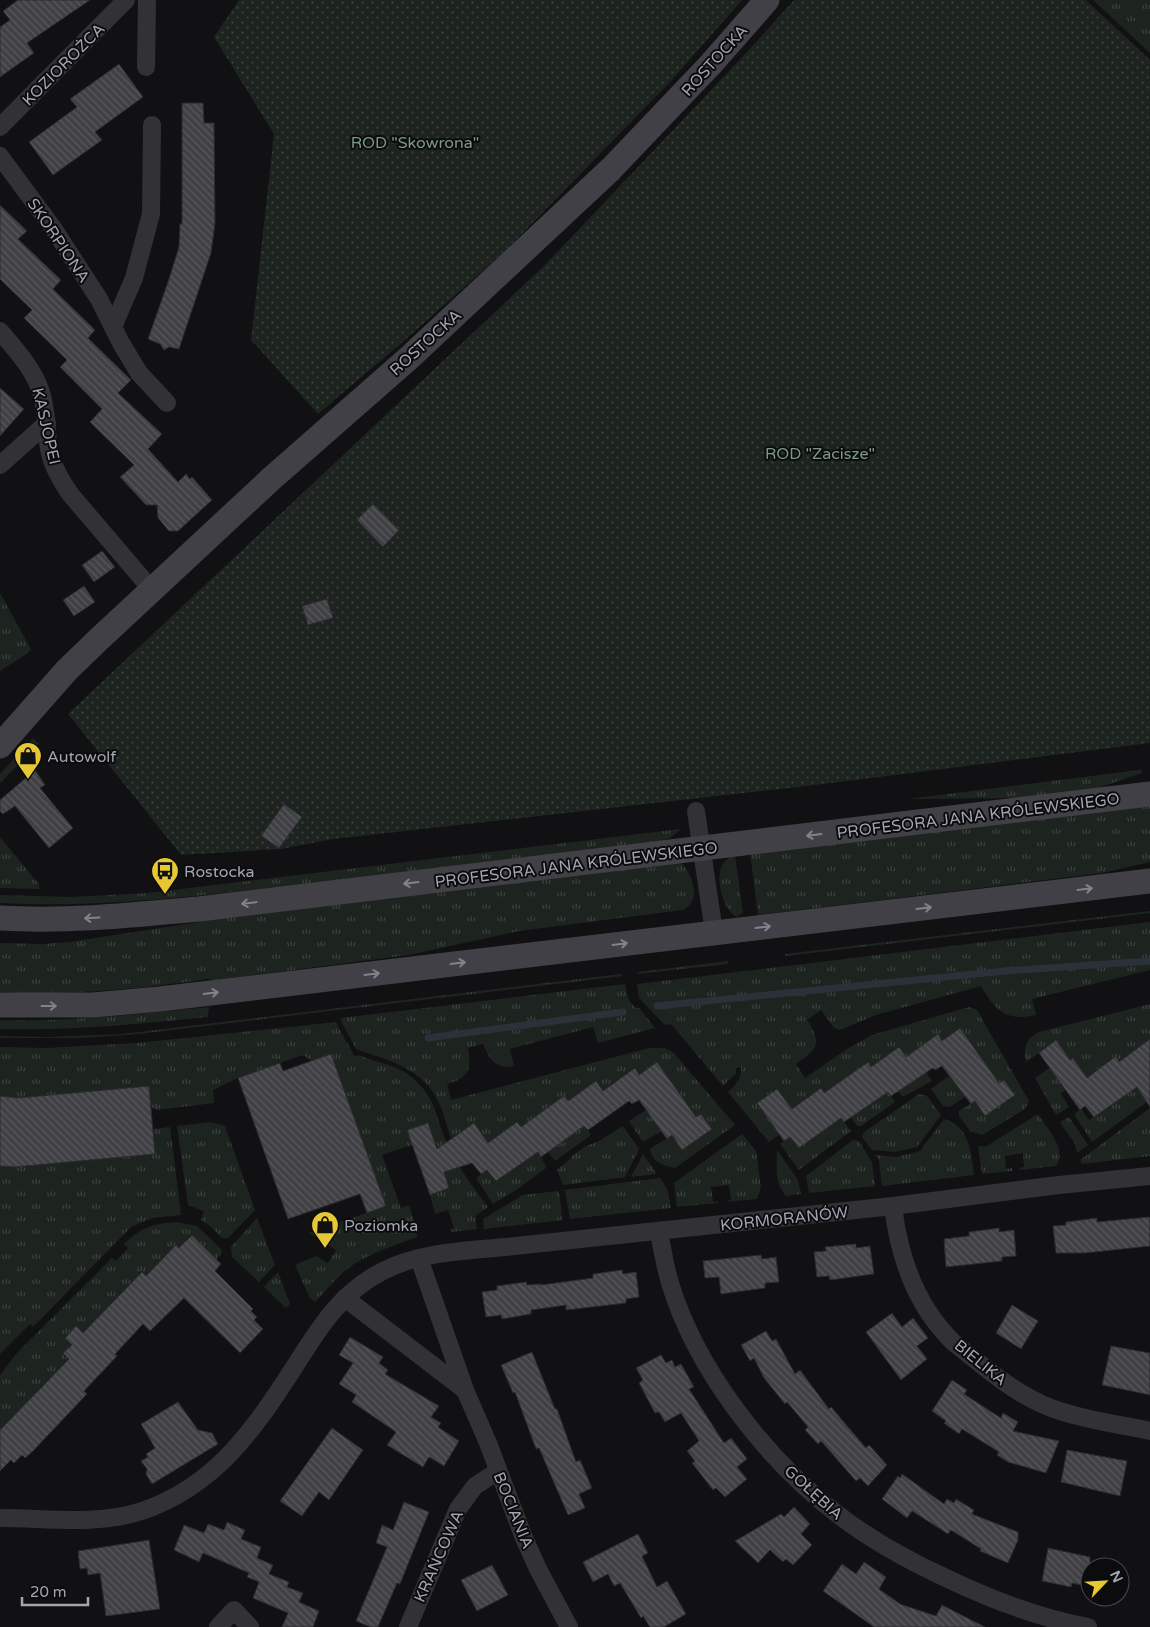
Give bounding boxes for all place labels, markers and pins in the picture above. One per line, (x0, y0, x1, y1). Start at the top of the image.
shop icon: Autowolf (13, 741, 43, 780)
place label: Autowolf (47, 747, 117, 767)
bus stop icon: Rostocka (150, 856, 180, 895)
place label: Rostocka (184, 862, 255, 882)
shop icon: Poziomka (310, 1210, 340, 1249)
place label: Poziomka (344, 1216, 418, 1236)

